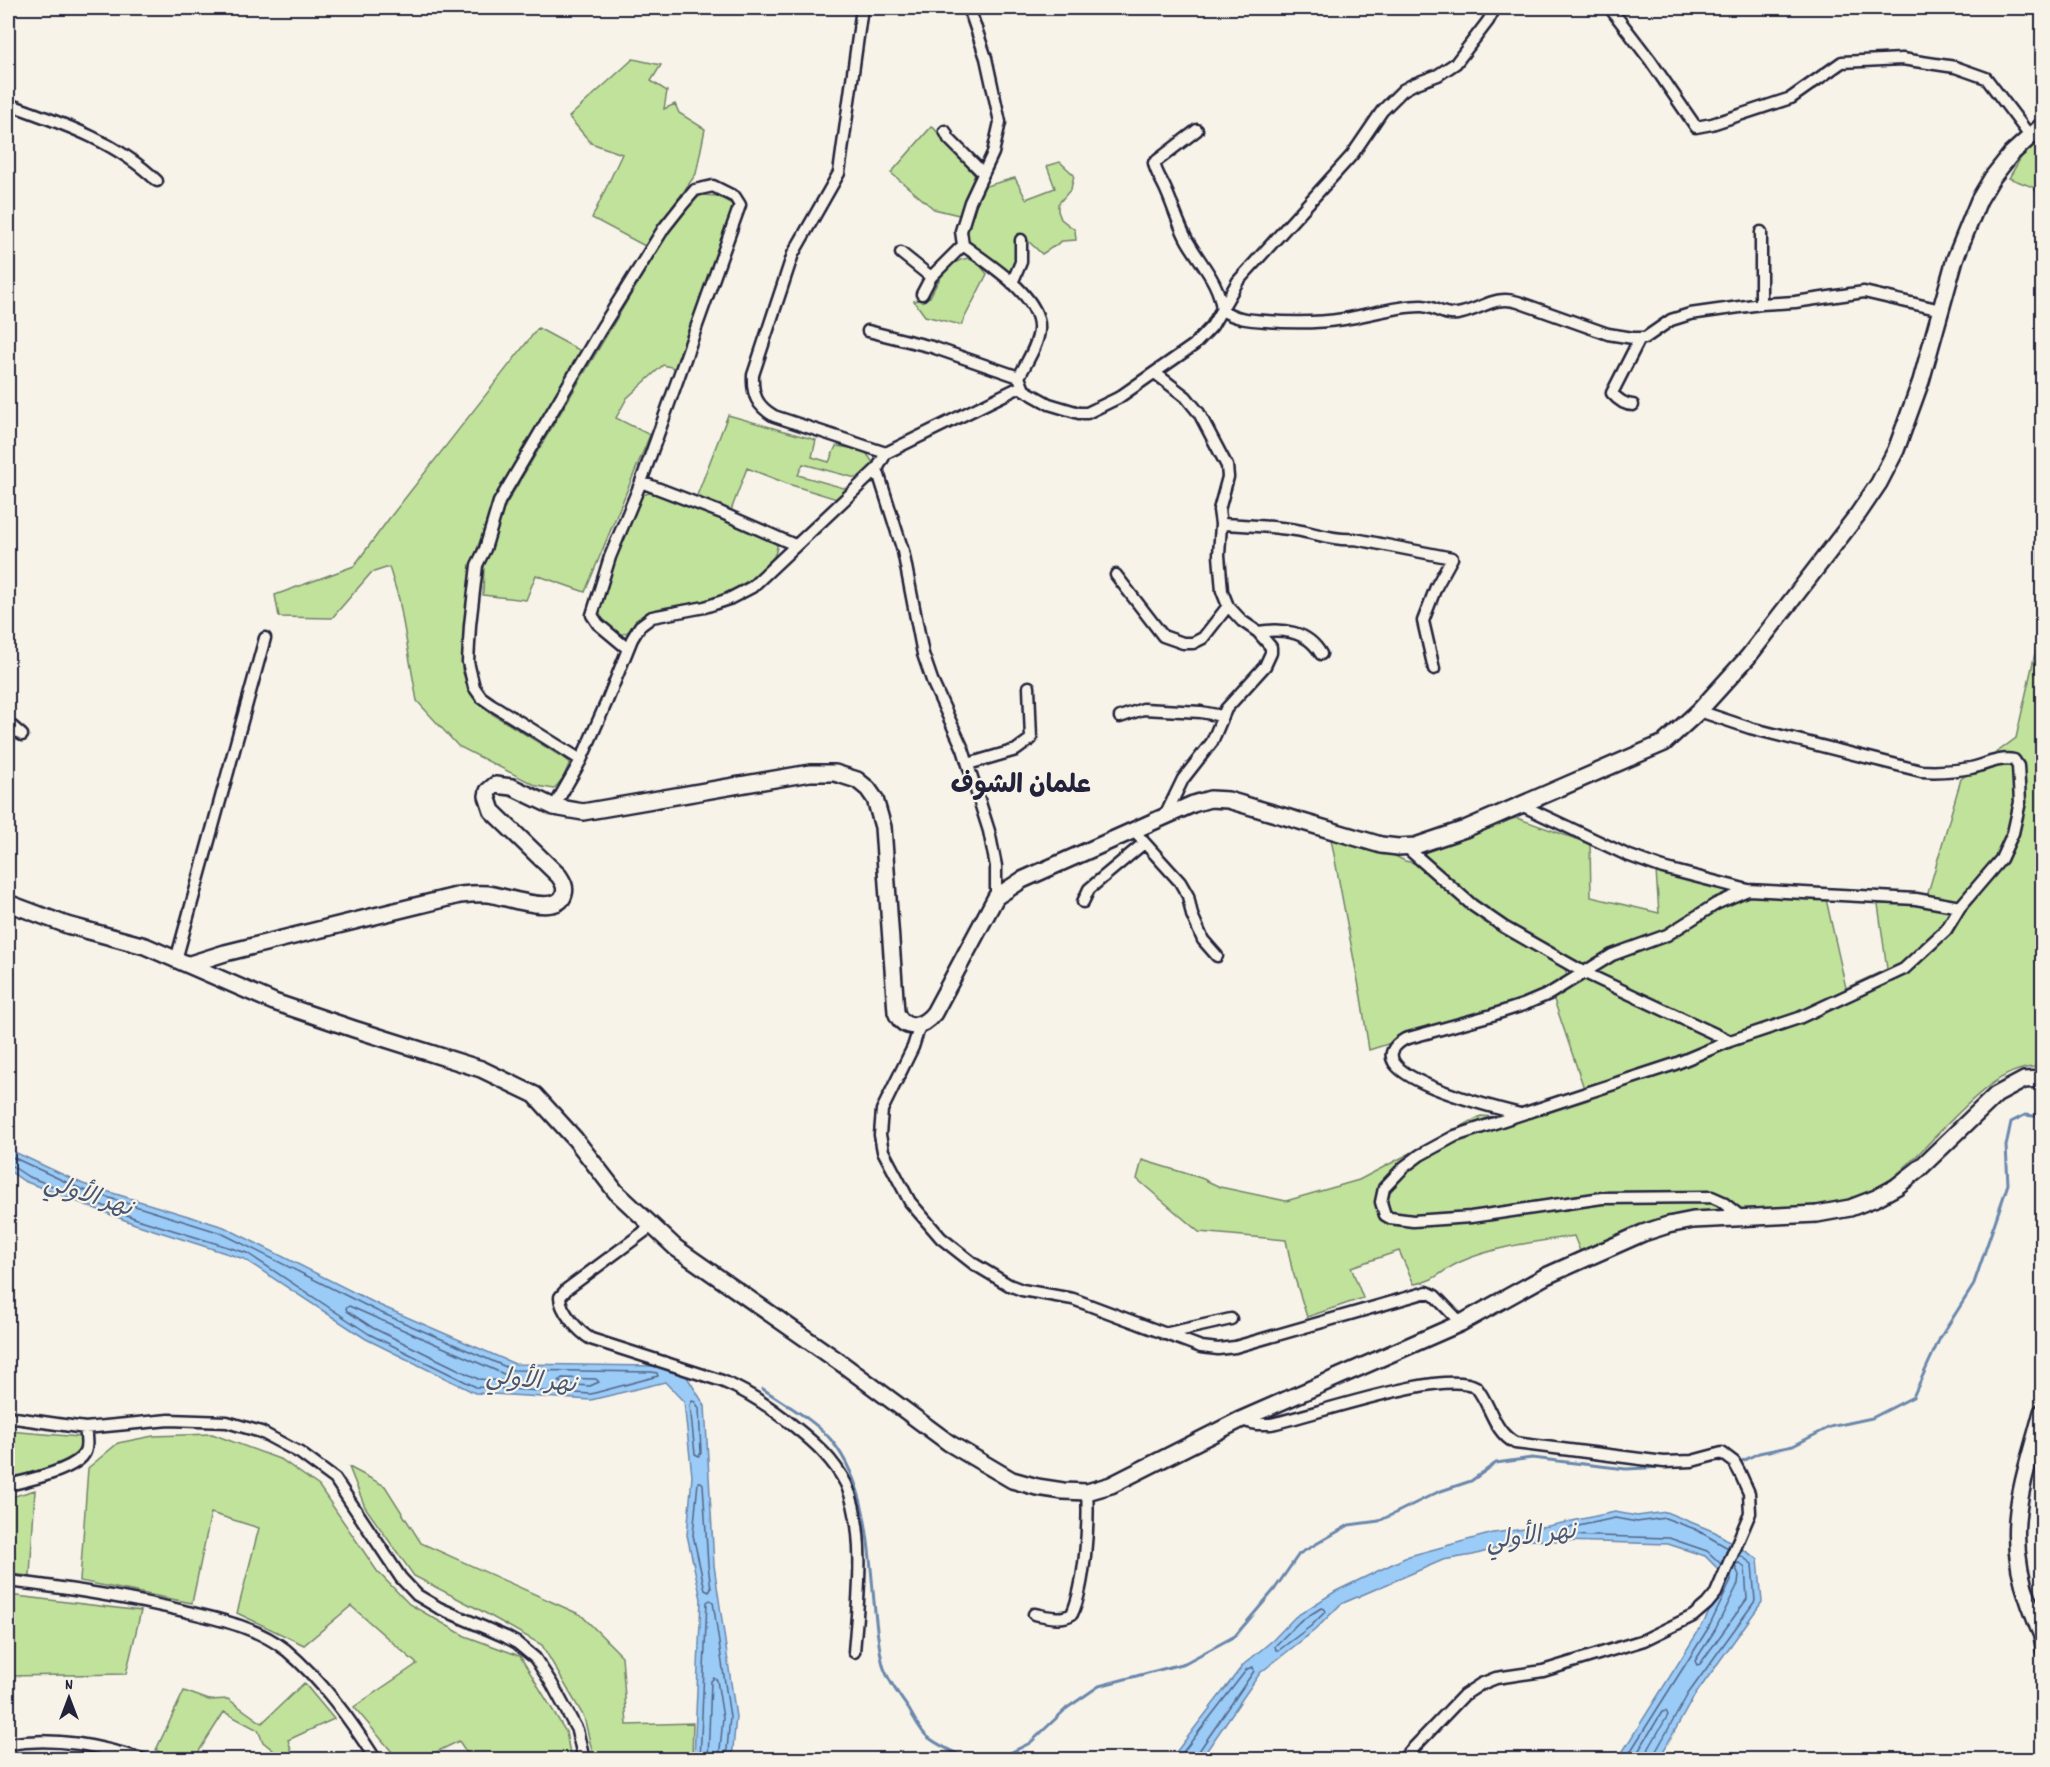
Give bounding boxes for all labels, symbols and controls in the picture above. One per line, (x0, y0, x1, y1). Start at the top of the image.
district label: علمان الشوف (951, 768, 1091, 805)
water label: نهر الأولي (40, 1165, 139, 1229)
water label: نهر الأولي (484, 1358, 581, 1405)
water label: نهر الأولي (1484, 1513, 1581, 1561)
north arrow (39, 1668, 99, 1728)
text: N (65, 1674, 73, 1697)

